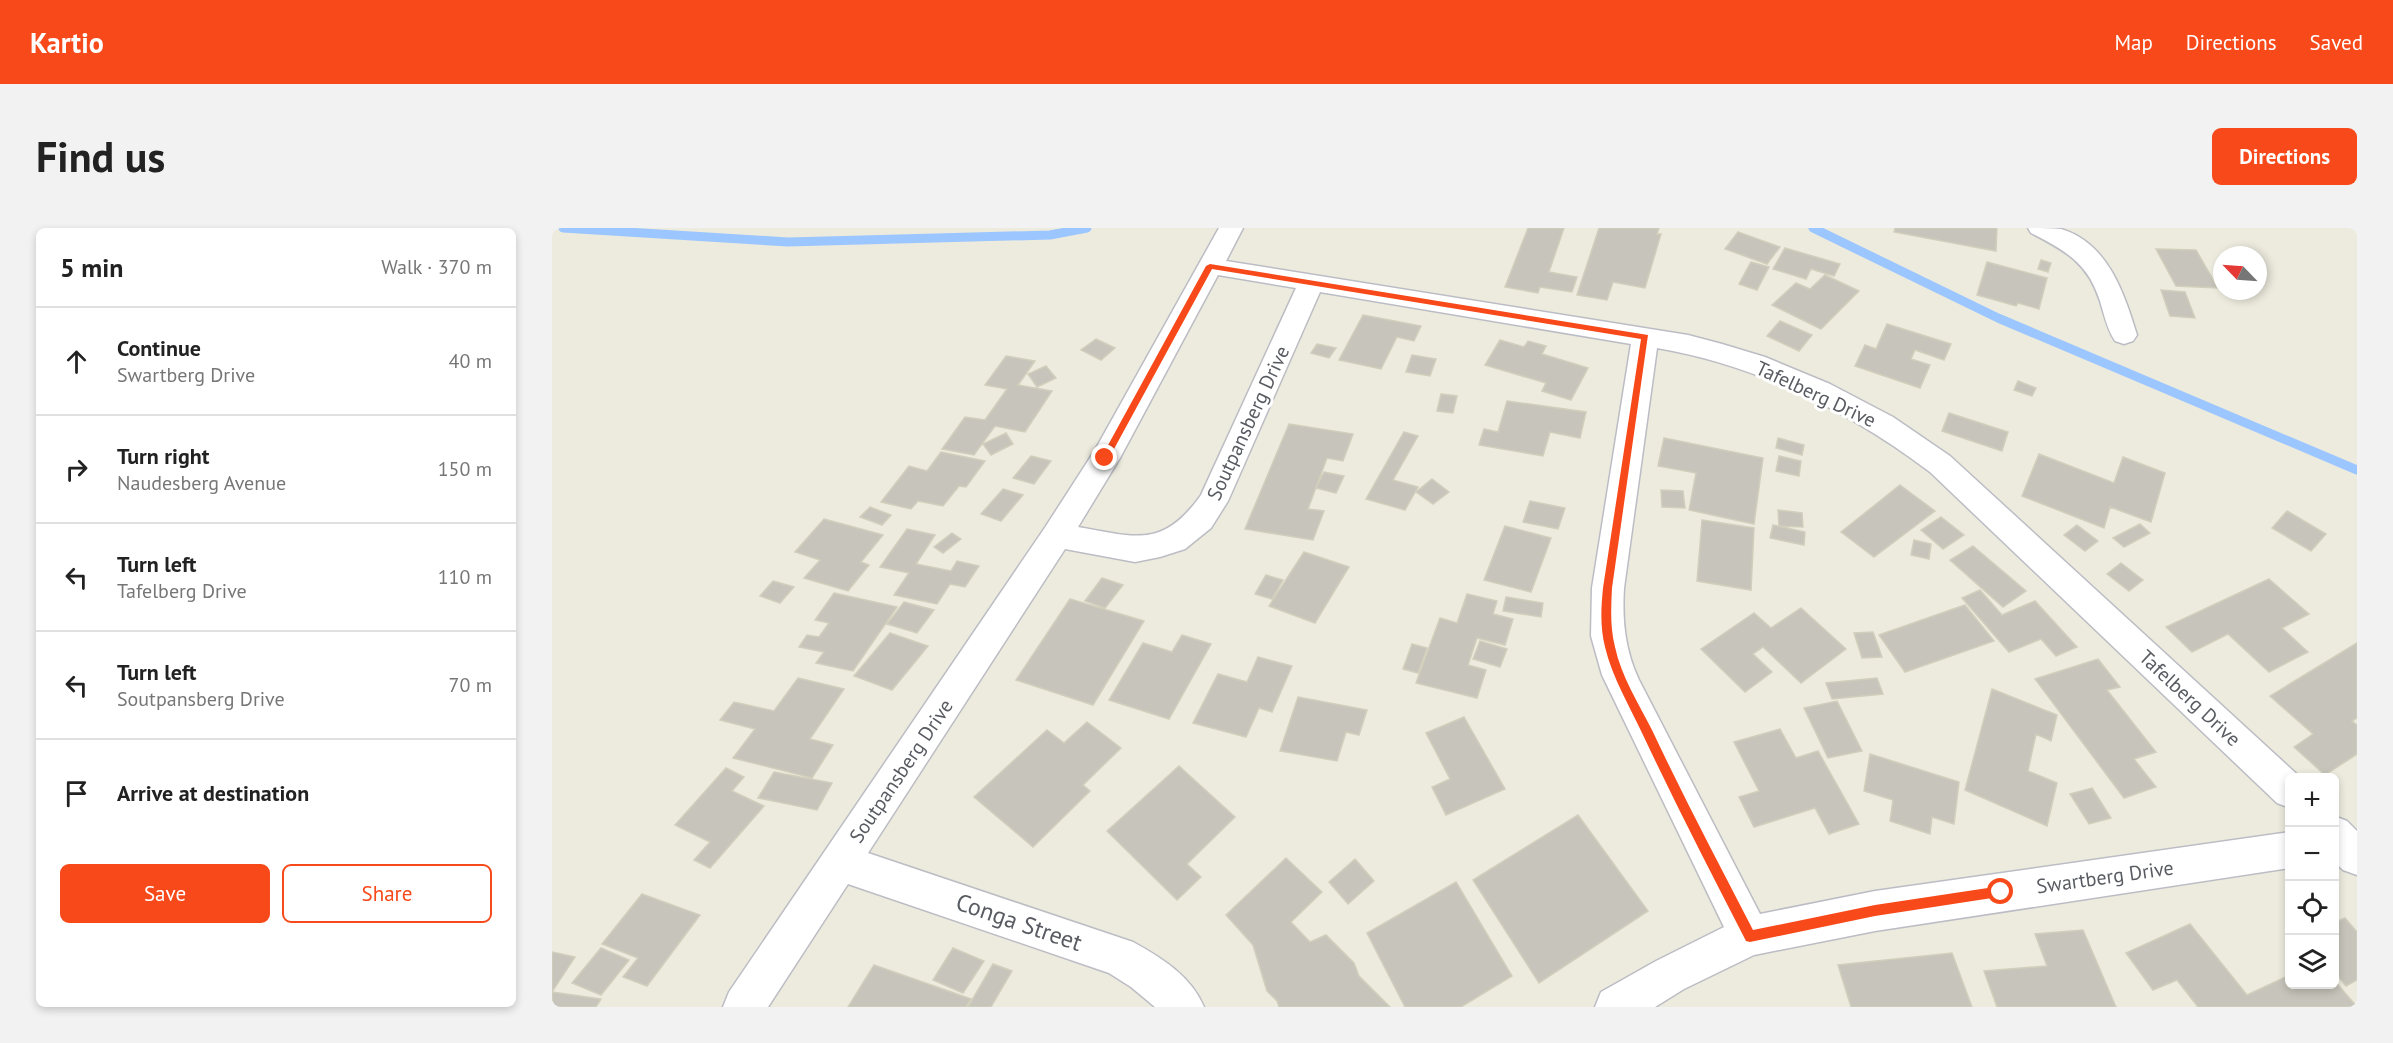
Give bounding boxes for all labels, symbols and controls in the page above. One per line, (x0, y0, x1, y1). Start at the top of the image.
text: Kartio (30, 24, 104, 61)
text: Map (2114, 29, 2153, 56)
text: Directions (2186, 29, 2277, 56)
text: Saved (2310, 29, 2363, 56)
button: Directions (2212, 128, 2357, 185)
text: Find us (36, 129, 165, 184)
north arrow (2213, 246, 2267, 300)
text: 5 min (60, 251, 123, 284)
text: Walk · 370 m (381, 254, 492, 280)
text: Continue (117, 334, 201, 362)
street label: Soutpansberg Drive (1201, 342, 1295, 504)
icon: ahead (60, 345, 93, 378)
text: 40 m (449, 348, 492, 374)
street label: Tafelberg Drive (1752, 355, 1880, 433)
text: Swartberg Drive (117, 362, 255, 388)
text: Turn right (117, 442, 209, 470)
route end (1091, 444, 1117, 470)
icon: right (60, 453, 93, 486)
text: 150 m (438, 456, 492, 482)
text: Naudesberg Avenue (117, 470, 286, 496)
text: Turn left (117, 550, 197, 578)
icon: left (60, 561, 93, 594)
text: 110 m (438, 564, 492, 590)
text: Tafelberg Drive (117, 578, 247, 604)
street label: Tafelberg Drive (2134, 644, 2246, 752)
text: Turn left (117, 658, 197, 686)
icon: left (60, 669, 93, 702)
text: 70 m (449, 672, 492, 698)
text: Soutpansberg Drive (117, 686, 285, 712)
street label: Soutpansberg Drive (843, 694, 959, 848)
map controls (2285, 773, 2339, 989)
button: + (2285, 773, 2339, 827)
icon: arrive (60, 777, 93, 810)
text: Arrive at destination (117, 779, 309, 807)
button: − (2285, 827, 2339, 881)
street label: Swartberg Drive (2035, 855, 2175, 899)
button: Save (60, 864, 270, 923)
button: Share (282, 864, 492, 923)
route start (1987, 878, 2013, 904)
button: locate (2285, 881, 2339, 935)
street label: Conga Street (952, 886, 1086, 958)
button: layers (2285, 935, 2339, 989)

